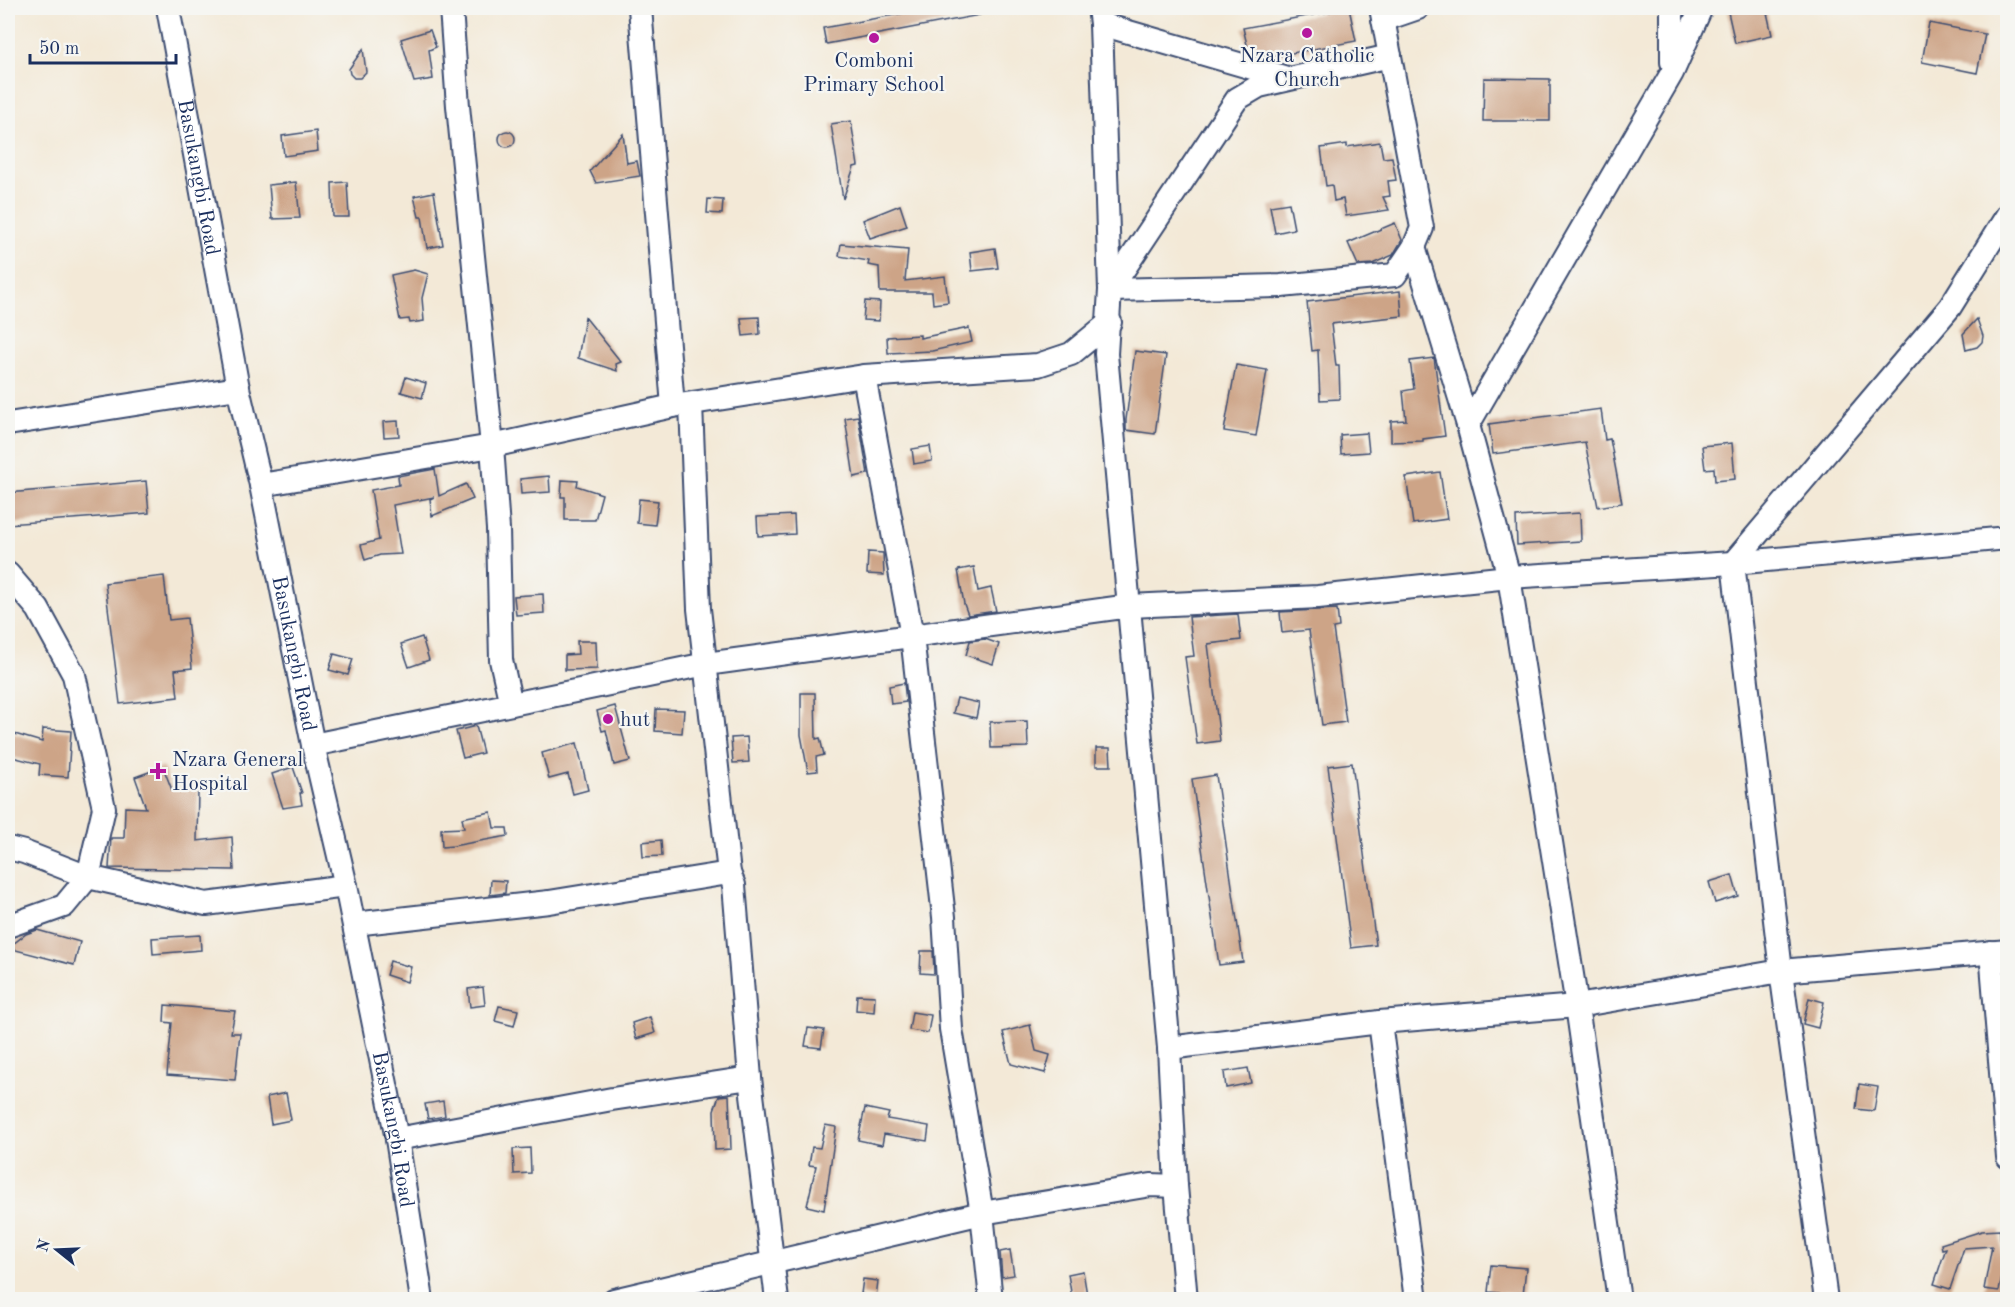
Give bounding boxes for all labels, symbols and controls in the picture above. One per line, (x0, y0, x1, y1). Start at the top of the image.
marker: Nzara Catholic Church (1300, 26, 1314, 40)
scale bar (30, 27, 176, 65)
marker: Comboni Primary School (867, 31, 881, 45)
text: 50 m (39, 40, 79, 58)
place label: Nzara Catholic Church (1240, 46, 1374, 91)
place label: Comboni Primary School (803, 51, 945, 96)
street label: Basukangbi Road (173, 98, 222, 257)
street label: Basukangbi Road (267, 574, 319, 734)
place label: hut (620, 710, 650, 731)
marker: hut (601, 712, 615, 726)
place label: Nzara General Hospital (172, 750, 303, 795)
marker: Nzara General Hospital (149, 762, 167, 780)
street label: Basukangbi Road (368, 1050, 416, 1209)
north arrow (27, 1220, 87, 1280)
text: N (35, 1237, 54, 1254)

